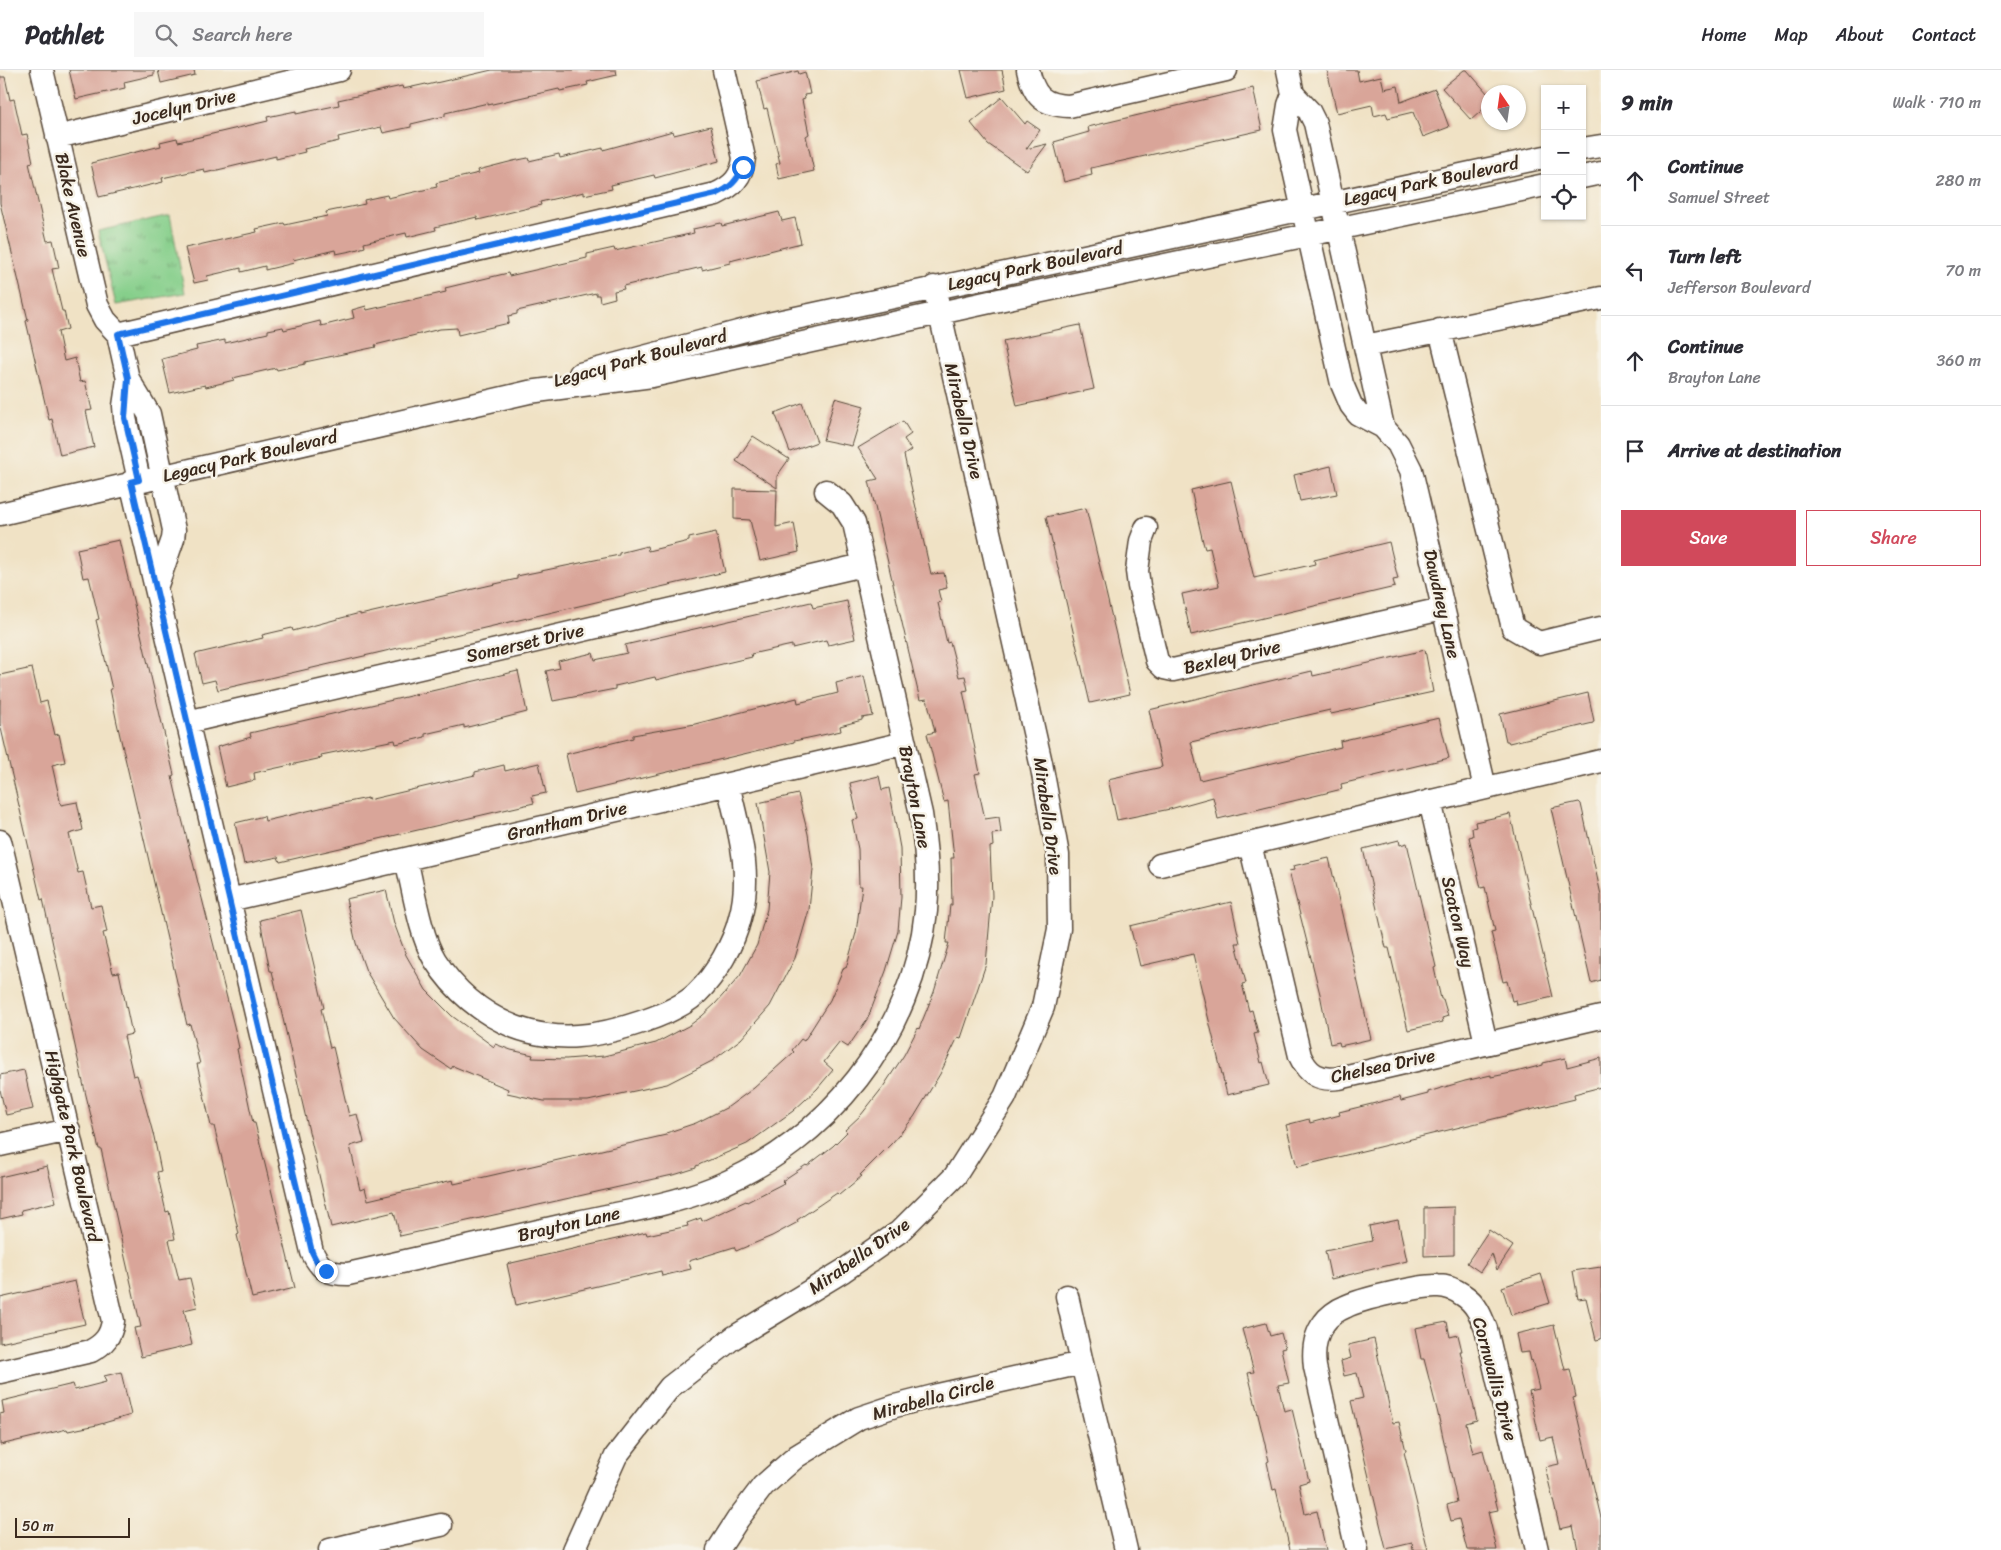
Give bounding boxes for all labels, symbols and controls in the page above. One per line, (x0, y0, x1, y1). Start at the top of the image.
search box (134, 12, 484, 57)
text: Pathlet (25, 14, 104, 56)
text: Search here (192, 18, 292, 51)
text: Home (1702, 19, 1747, 51)
text: Map (1775, 19, 1808, 51)
text: About (1836, 19, 1884, 51)
text: Contact (1912, 19, 1976, 51)
icon: search (152, 21, 180, 49)
street label: Jocelyn Drive (128, 80, 239, 135)
text: 9 min (1621, 84, 1673, 122)
north arrow (1481, 85, 1526, 130)
map controls (1541, 85, 1586, 220)
button: + (1541, 85, 1586, 130)
text: Walk · 710 m (1892, 88, 1981, 117)
button: − (1541, 130, 1586, 175)
street label: Legacy Park Boulevard (1340, 146, 1523, 215)
street label: Blake Avenue (45, 150, 101, 260)
text: Continue (1668, 150, 1744, 183)
route start (732, 156, 755, 179)
text: 280 m (1936, 166, 1981, 195)
icon: ahead (1621, 167, 1649, 195)
button: locate (1541, 175, 1586, 220)
text: Samuel Street (1668, 183, 1770, 212)
street label: Legacy Park Boulevard (944, 231, 1127, 300)
text: Turn left (1668, 240, 1741, 273)
text: 70 m (1945, 256, 1981, 285)
icon: left (1621, 257, 1649, 285)
text: Jefferson Boulevard (1668, 273, 1810, 302)
street label: Legacy Park Boulevard (550, 319, 732, 397)
text: Continue (1668, 330, 1744, 363)
text: 360 m (1937, 346, 1981, 375)
icon: ahead (1621, 347, 1649, 375)
street label: Mirabella Drive (935, 360, 993, 483)
text: Brayton Lane (1668, 363, 1761, 392)
street label: Legacy Park Boulevard (159, 420, 342, 492)
text: Arrive at destination (1668, 434, 1841, 467)
icon: arrive (1621, 437, 1649, 465)
button: Save (1621, 510, 1796, 566)
button: Share (1806, 510, 1981, 566)
street label: Dawdney Lane (1414, 546, 1470, 662)
street label: Somerset Drive (463, 614, 587, 672)
street label: Bexley Drive (1180, 630, 1284, 684)
street label: Brayton Lane (889, 743, 941, 851)
street label: Mirabella Drive (1024, 755, 1072, 877)
street label: Grantham Drive (504, 792, 630, 850)
street label: Scaton Way (1432, 873, 1484, 972)
street label: Chelsea Drive (1328, 1039, 1438, 1093)
street label: Highgate Park Boulevard (35, 1047, 111, 1247)
street label: Brayton Lane (515, 1197, 623, 1251)
street label: Mirabella Drive (801, 1209, 917, 1303)
route end (315, 1260, 338, 1283)
street label: Cornwallis Drive (1463, 1314, 1527, 1444)
street label: Mirabella Circle (869, 1366, 998, 1430)
text: 50 m (22, 1514, 54, 1539)
scale bar (15, 1515, 130, 1538)

